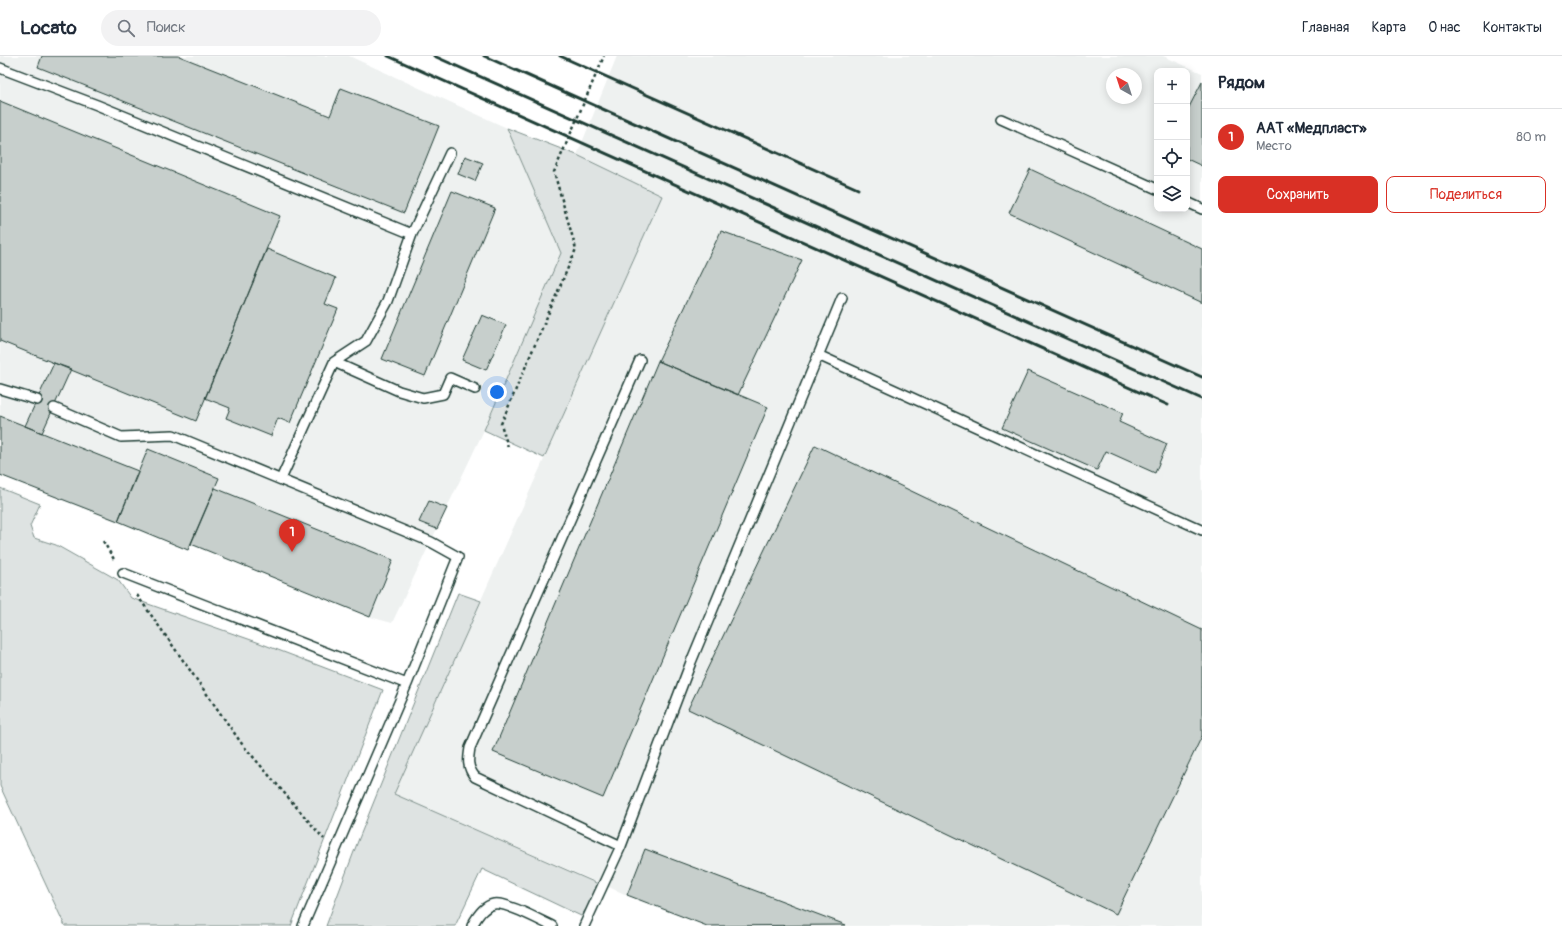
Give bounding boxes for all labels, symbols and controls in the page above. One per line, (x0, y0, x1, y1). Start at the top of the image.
search box (101, 10, 381, 46)
text: Locato (20, 16, 77, 40)
icon: search (115, 17, 137, 39)
text: Поиск (147, 18, 186, 37)
text: Главная (1302, 19, 1349, 36)
text: Карта (1371, 19, 1406, 36)
text: О нас (1428, 19, 1461, 36)
text: Контакты (1483, 19, 1542, 36)
north arrow (1106, 68, 1142, 104)
map controls (1154, 68, 1190, 212)
button: + (1154, 68, 1190, 104)
text: Рядом (1218, 72, 1265, 93)
button: − (1154, 104, 1190, 140)
text: ААТ «Медпласт» (1256, 119, 1367, 138)
text: 1 (1228, 129, 1234, 145)
text: 80 m (1516, 129, 1546, 145)
text: Место (1256, 138, 1292, 154)
button: locate (1154, 140, 1190, 176)
button: layers (1154, 176, 1190, 212)
button: Сохранить (1218, 176, 1378, 213)
button: Поделиться (1386, 176, 1546, 213)
your location (487, 382, 507, 402)
pin: 1 (279, 519, 305, 552)

